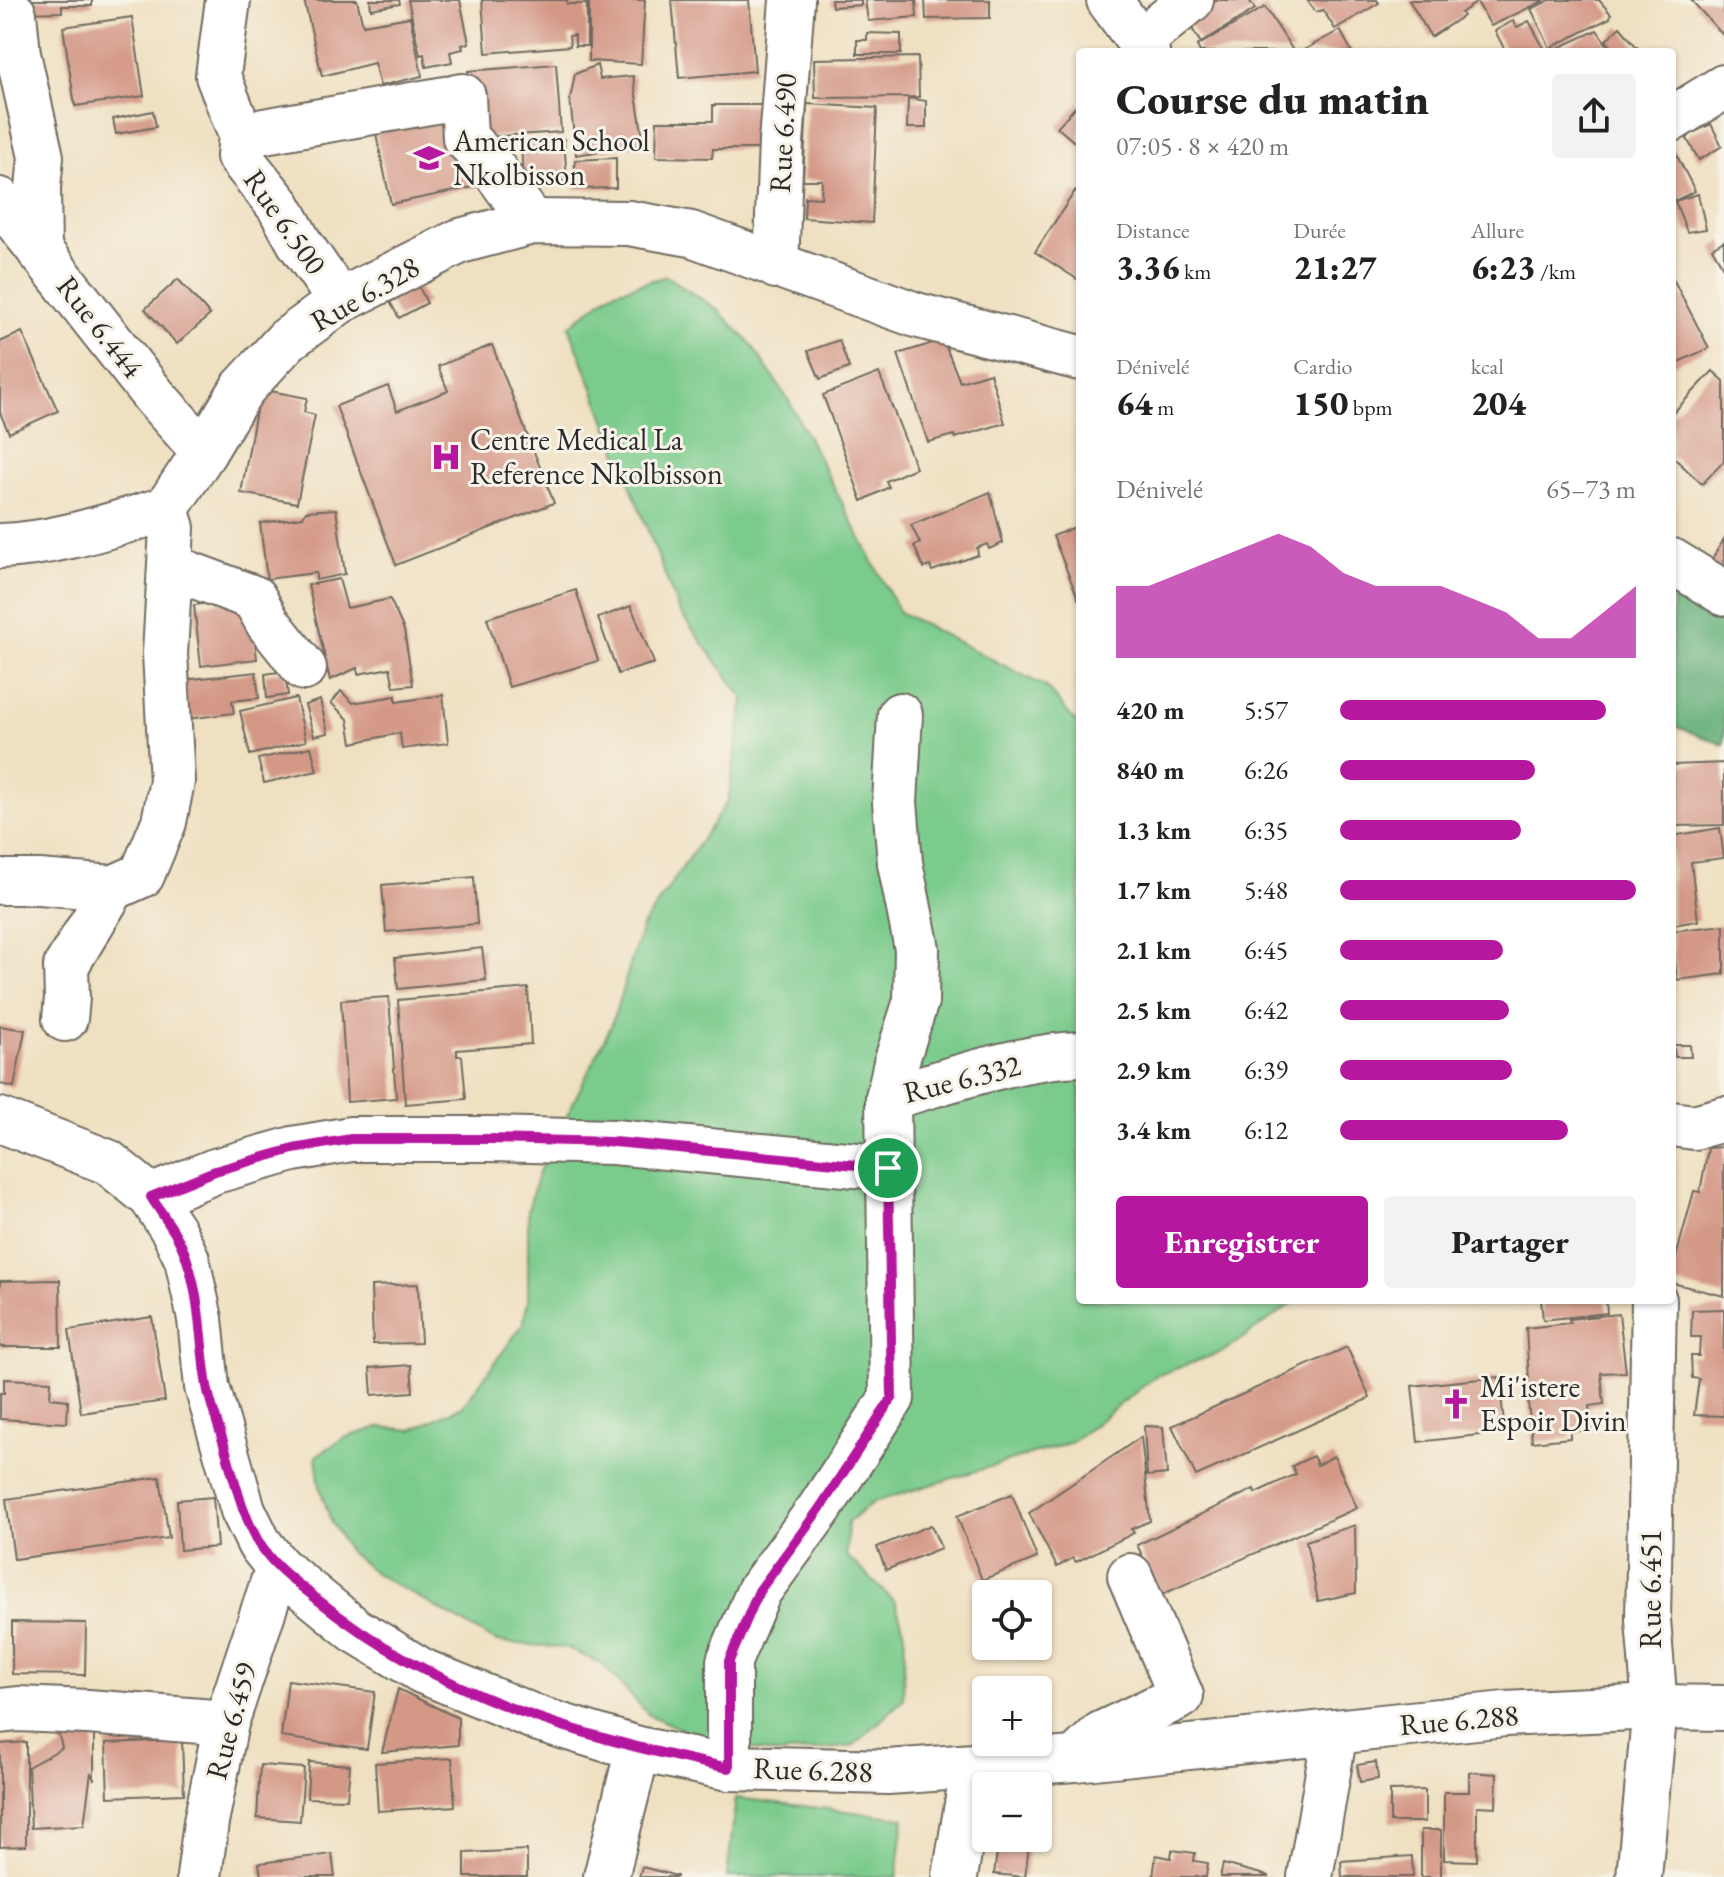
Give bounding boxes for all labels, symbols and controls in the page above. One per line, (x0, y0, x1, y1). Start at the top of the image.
text: Course du matin (1116, 70, 1429, 127)
street label: Rue 6.490 (760, 72, 805, 194)
button: share (1552, 74, 1636, 158)
place label: American School Nkolbisson (452, 121, 650, 194)
text: 07:05 · 8 × 420 m (1116, 129, 1289, 163)
school or university icon: American School Nkolbisson (412, 141, 446, 175)
street label: Rue 6.500 (235, 162, 336, 282)
text: Distance (1116, 216, 1189, 245)
text: Durée (1293, 216, 1346, 245)
text: Allure (1471, 216, 1524, 245)
text: 3.36 (1116, 245, 1180, 289)
text: 21:27 (1293, 245, 1377, 289)
text: 6:23 (1471, 245, 1536, 289)
street label: Rue 6.328 (303, 247, 426, 340)
text: km (1180, 257, 1211, 286)
text: /km (1536, 257, 1576, 286)
street label: Rue 6.444 (48, 268, 153, 386)
text: Dénivelé (1116, 352, 1190, 381)
text: Cardio (1293, 352, 1353, 381)
text: kcal (1471, 352, 1504, 381)
text: 64 (1116, 381, 1153, 425)
text: 150 (1293, 381, 1348, 425)
text: 204 (1471, 381, 1526, 425)
text: m (1153, 393, 1174, 422)
text: bpm (1348, 393, 1393, 422)
place label: Centre Medical La Reference Nkolbisson (470, 420, 723, 493)
hospital icon: Centre Medical La Reference Nkolbisson (429, 440, 463, 474)
text: Dénivelé (1116, 472, 1203, 506)
text: 65–73 m (1546, 472, 1636, 506)
text: 420 m (1116, 693, 1184, 727)
text: 5:57 (1244, 693, 1288, 727)
text: 840 m (1116, 753, 1184, 787)
text: 6:26 (1244, 753, 1288, 787)
text: 1.3 km (1116, 813, 1191, 847)
text: 6:35 (1244, 813, 1288, 847)
text: 1.7 km (1116, 873, 1191, 907)
text: 5:48 (1244, 873, 1288, 907)
text: 2.1 km (1116, 933, 1191, 967)
text: 6:45 (1244, 933, 1288, 967)
text: 2.5 km (1116, 993, 1191, 1027)
text: 6:42 (1244, 993, 1288, 1027)
street label: Rue 6.332 (899, 1045, 1025, 1112)
text: 2.9 km (1116, 1053, 1191, 1087)
text: 6:39 (1244, 1053, 1288, 1087)
text: 3.4 km (1116, 1113, 1191, 1147)
text: 6:12 (1244, 1113, 1288, 1147)
pin (854, 1134, 922, 1202)
icon: arrive (866, 1146, 910, 1190)
button: Enregistrer (1116, 1196, 1368, 1288)
button: Partager (1384, 1196, 1636, 1288)
place label: Mi'istere Espoir Divin (1480, 1367, 1627, 1440)
church icon: Mi'istere Espoir Divin (1439, 1387, 1473, 1421)
street label: Rue 6.451 (1631, 1529, 1670, 1649)
map controls (972, 1580, 1052, 1852)
button: locate (972, 1580, 1052, 1660)
street label: Rue 6.459 (196, 1658, 265, 1784)
button: + (972, 1676, 1052, 1756)
street label: Rue 6.288 (1398, 1695, 1520, 1744)
street label: Rue 6.288 (753, 1748, 873, 1791)
button: − (972, 1772, 1052, 1852)

